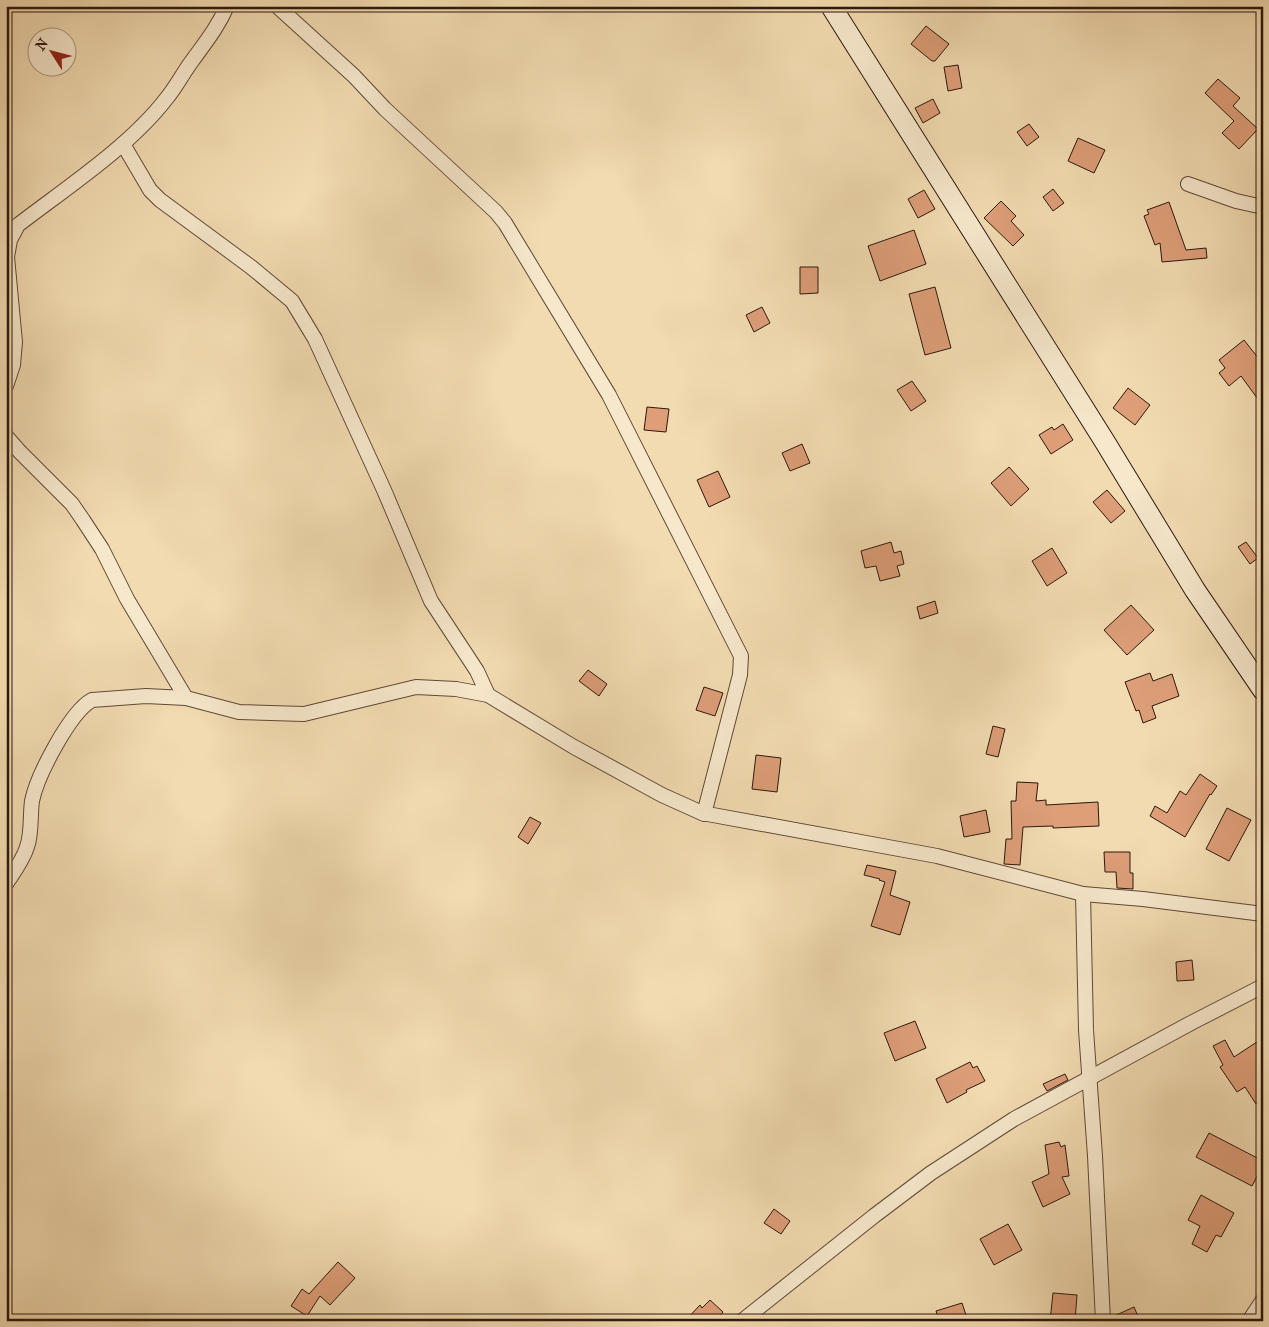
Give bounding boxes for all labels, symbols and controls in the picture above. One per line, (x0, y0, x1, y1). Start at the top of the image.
north arrow (28, 28, 78, 78)
text: N (32, 35, 52, 54)

